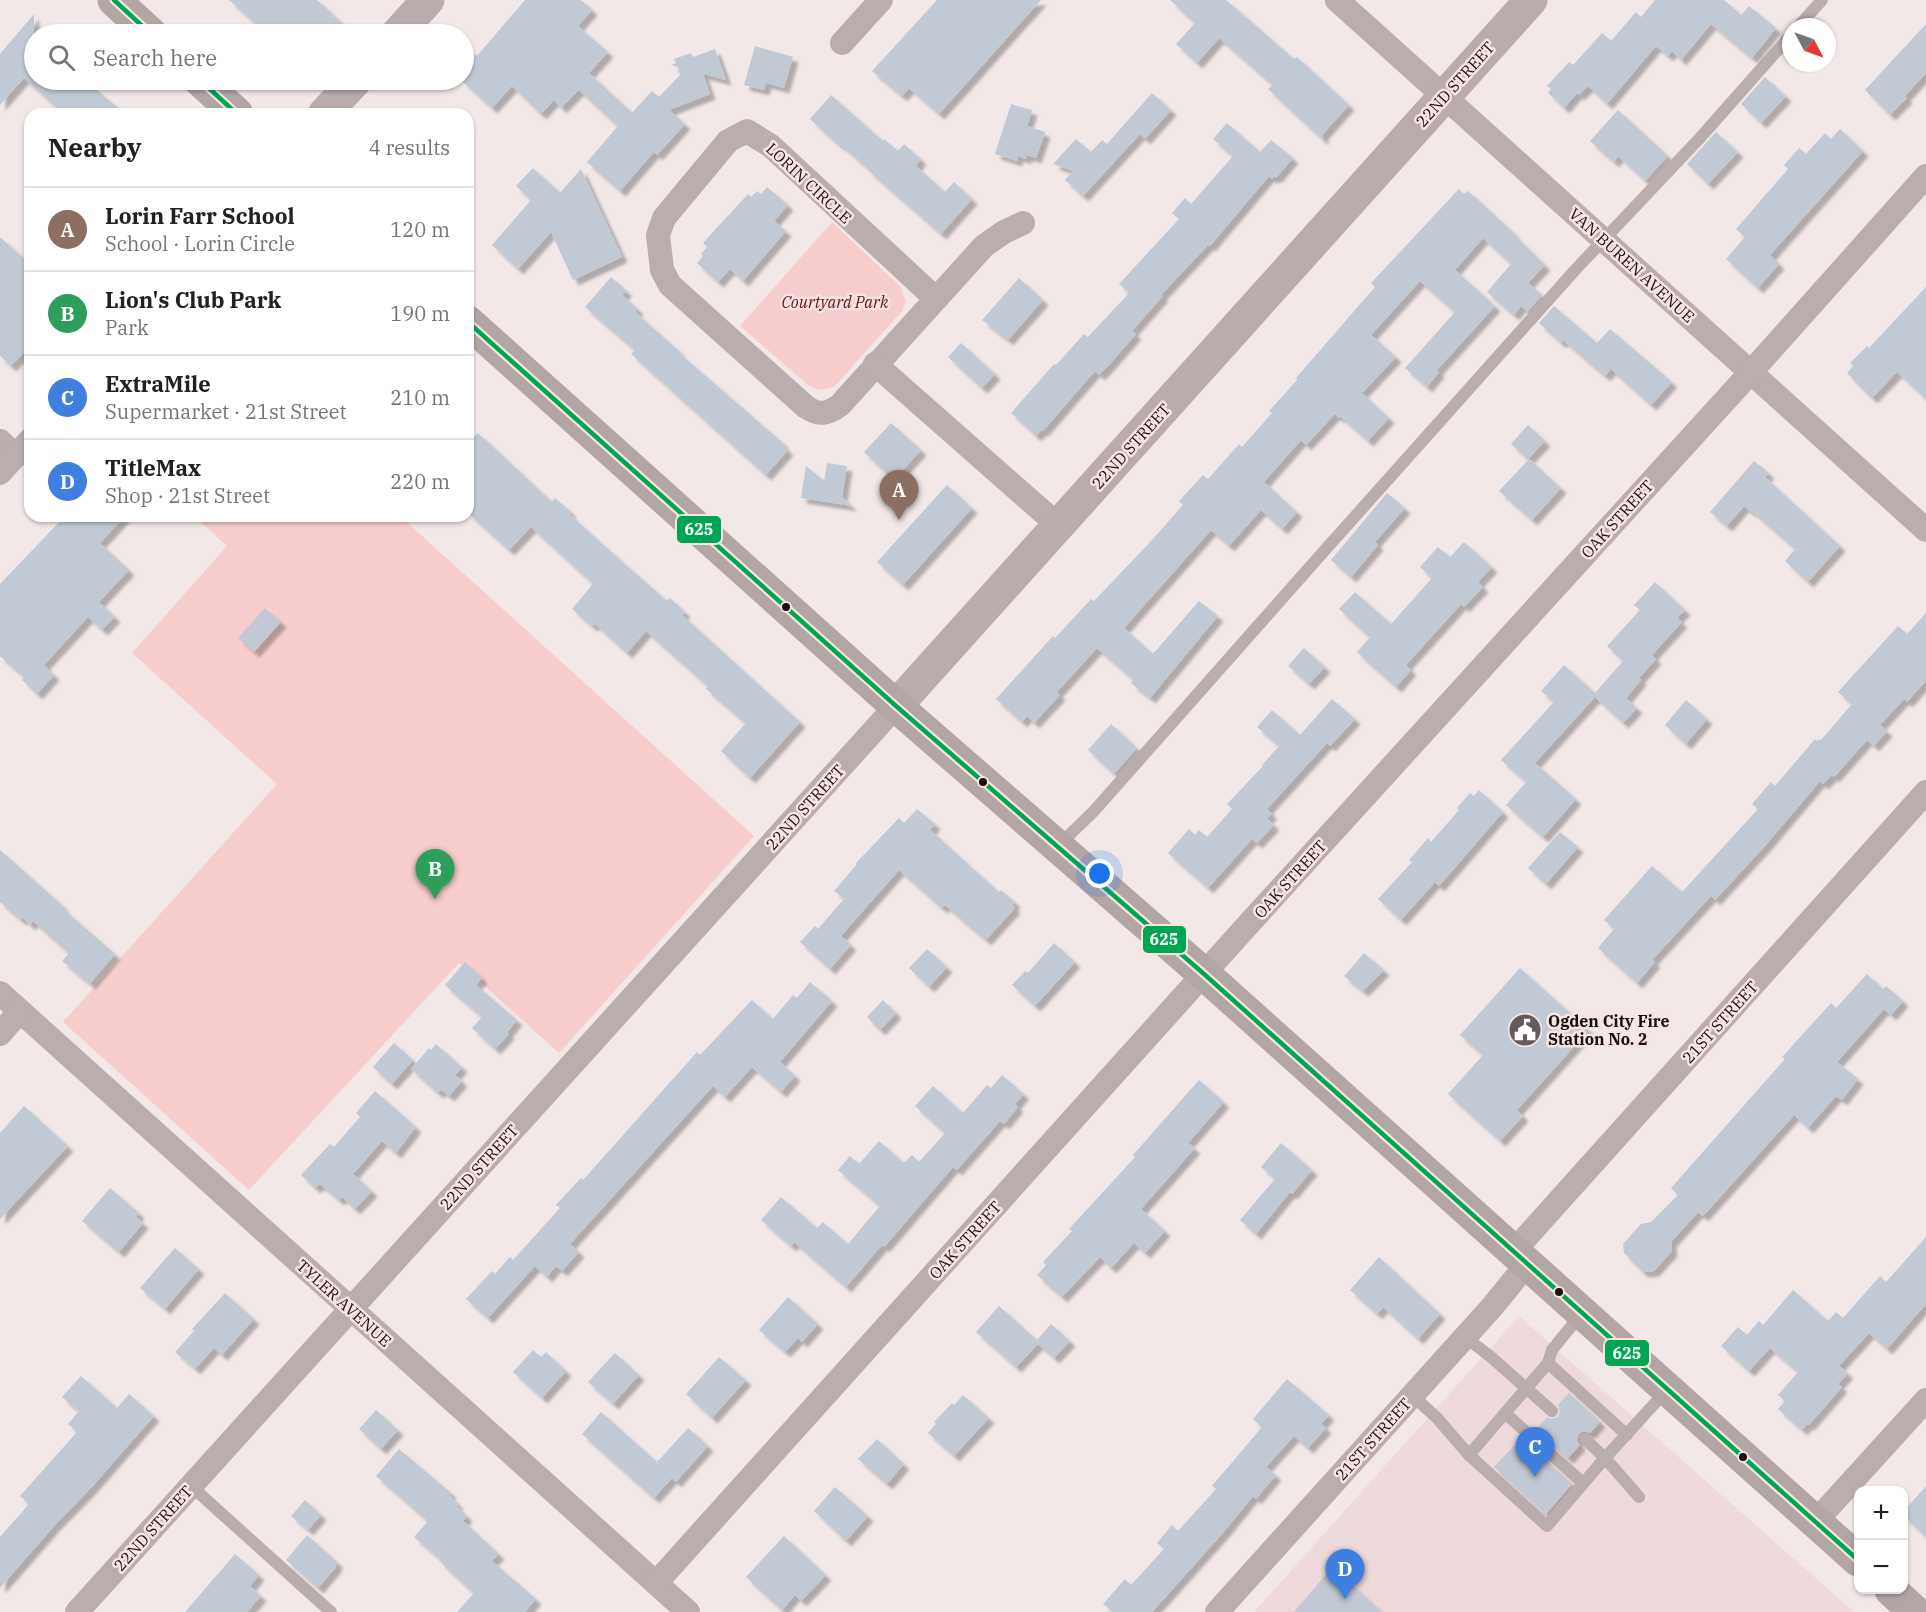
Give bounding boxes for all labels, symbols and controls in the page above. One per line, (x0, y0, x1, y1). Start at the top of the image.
north arrow (1782, 18, 1836, 72)
search box (24, 24, 474, 90)
street label: 22ND STREET (1411, 37, 1499, 131)
icon: search (45, 41, 78, 74)
text: Search here (93, 43, 217, 72)
text: Nearby (48, 130, 142, 164)
text: 4 results (369, 134, 450, 161)
street label: LORIN CIRCLE (762, 138, 856, 228)
text: Lorin Farr School (105, 201, 295, 230)
street label: VAN BUREN AVENUE (1565, 203, 1699, 327)
text: A (61, 216, 74, 243)
text: 120 m (390, 216, 450, 243)
text: School · Lorin Circle (105, 230, 295, 257)
text: Lion's Club Park (105, 285, 281, 314)
park label: Courtyard Park (782, 292, 889, 312)
text: B (60, 300, 75, 327)
text: 190 m (390, 300, 450, 327)
text: Park (105, 314, 149, 341)
text: ExtraMile (105, 369, 211, 398)
text: C (61, 384, 74, 411)
text: 210 m (390, 384, 450, 411)
text: Supermarket · 21st Street (105, 398, 346, 425)
street label: 22ND STREET (1087, 399, 1175, 493)
text: TitleMax (105, 453, 201, 482)
text: D (60, 468, 75, 495)
text: 220 m (390, 468, 450, 495)
pin: A (880, 470, 918, 520)
street label: OAK STREET (1577, 476, 1657, 562)
text: Shop · 21st Street (105, 482, 270, 509)
line badge: 625 (676, 515, 722, 544)
text: 625 (685, 519, 713, 539)
unlabelled marker (780, 601, 792, 613)
street label: 22ND STREET (761, 760, 849, 854)
unlabelled marker (977, 776, 989, 788)
street label: OAK STREET (1250, 836, 1330, 922)
pin: B (416, 850, 454, 899)
your location (1085, 859, 1114, 888)
line badge: 625 (1142, 925, 1187, 954)
text: 625 (1150, 929, 1178, 949)
street label: 21ST STREET (1678, 977, 1762, 1067)
place label: Ogden City Fire Station No. 2 (1548, 1011, 1670, 1049)
public building icon: Ogden City Fire Station No. 2 (1507, 1012, 1543, 1048)
street label: 22ND STREET (435, 1120, 523, 1214)
street label: OAK STREET (925, 1197, 1005, 1283)
street label: TYLER AVENUE (293, 1255, 395, 1351)
unlabelled marker (1553, 1286, 1565, 1298)
line badge: 625 (1604, 1339, 1650, 1367)
text: 625 (1613, 1343, 1641, 1363)
street label: 21ST STREET (1331, 1394, 1415, 1484)
pin: C (1516, 1428, 1555, 1477)
unlabelled marker (1737, 1451, 1749, 1463)
street label: 22ND STREET (109, 1481, 197, 1575)
map controls (1854, 1486, 1908, 1594)
button: + (1854, 1486, 1908, 1540)
button: − (1854, 1540, 1908, 1594)
pin: D (1326, 1550, 1364, 1599)

